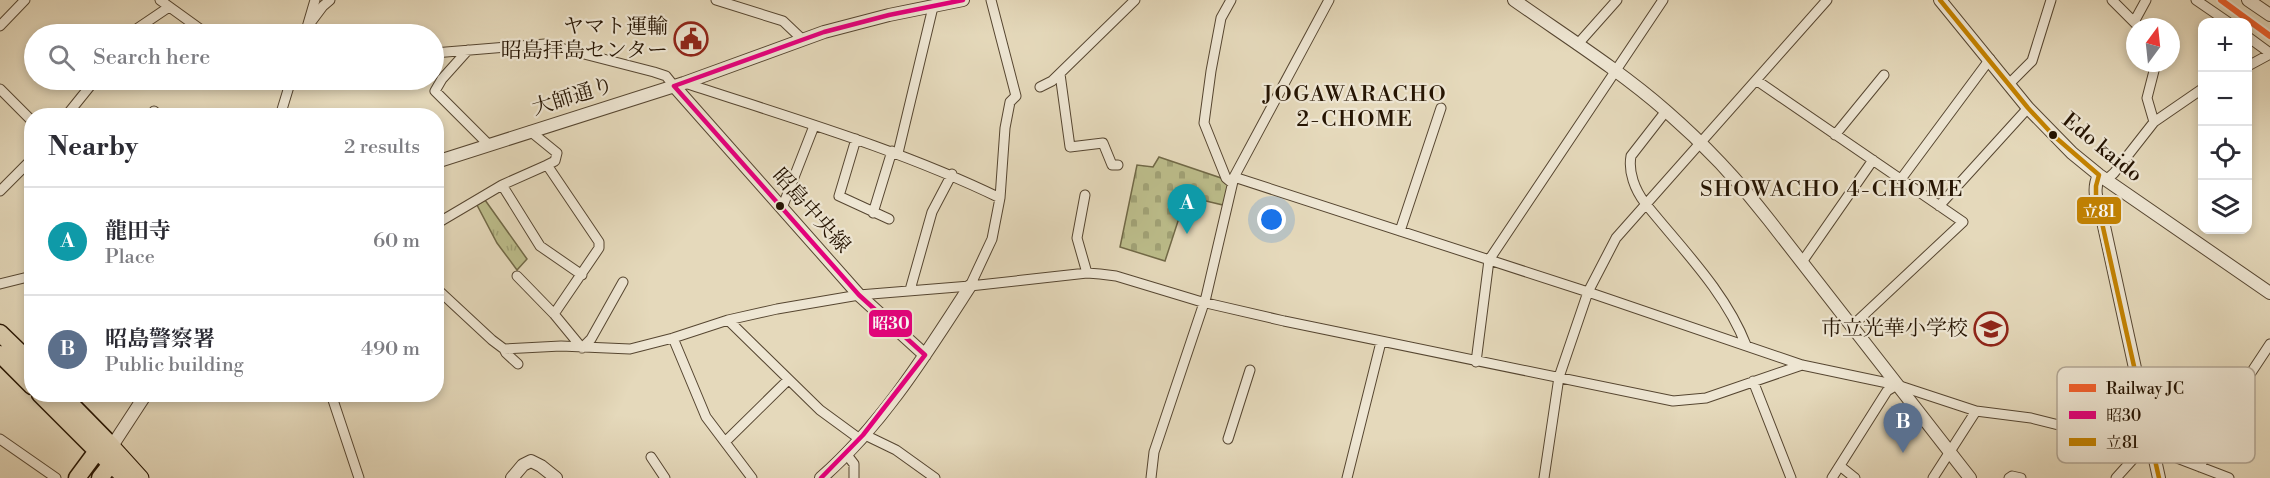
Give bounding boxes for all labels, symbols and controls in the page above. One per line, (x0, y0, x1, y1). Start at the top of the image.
place label: ヤマト運輸 昭島拝島センター (501, 14, 668, 64)
north arrow (2126, 18, 2180, 72)
map controls (2198, 18, 2252, 234)
button: + (2198, 18, 2252, 72)
public building icon: ヤマト運輸 昭島拝島センター (673, 21, 709, 57)
search box (24, 24, 444, 90)
icon: search (45, 41, 78, 74)
text: Search here (93, 44, 210, 71)
street label: 大師通り (529, 72, 617, 122)
button: − (2198, 72, 2252, 126)
district label: JOGAWARACHO 2-CHOME (1262, 81, 1447, 133)
street label: Edo kaido (2057, 108, 2147, 188)
button: locate (2198, 126, 2252, 180)
unlabelled marker (2047, 129, 2059, 141)
text: Nearby (48, 131, 138, 163)
text: 2 results (344, 135, 420, 160)
street label: 昭島中央線 (766, 163, 856, 259)
district label: SHOWACHO 4-CHOME (1700, 176, 1964, 203)
button: layers (2198, 180, 2252, 234)
pin: A (1168, 184, 1206, 234)
line badge: 立81 (2076, 196, 2122, 225)
unlabelled marker (774, 200, 786, 212)
text: 立81 (2082, 202, 2116, 222)
your location (1257, 205, 1286, 234)
text: 龍田寺 (105, 218, 171, 245)
text: A (60, 229, 75, 254)
text: 60 m (373, 229, 420, 254)
text: Place (105, 245, 155, 270)
line badge: 昭30 (868, 309, 913, 338)
school or university icon: 市立光華小学校 (1973, 311, 2009, 347)
text: 昭30 (872, 314, 910, 334)
place label: 市立光華小学校 (1821, 316, 1968, 342)
text: 昭島警察署 (105, 326, 215, 353)
text: B (60, 337, 75, 362)
text: 490 m (361, 337, 420, 362)
text: Public building (105, 353, 244, 378)
legend (2057, 367, 2255, 463)
text: Railway JC (2106, 379, 2184, 399)
pin: B (1884, 404, 1922, 453)
text: 昭30 (2106, 406, 2141, 426)
text: 立81 (2106, 433, 2138, 453)

